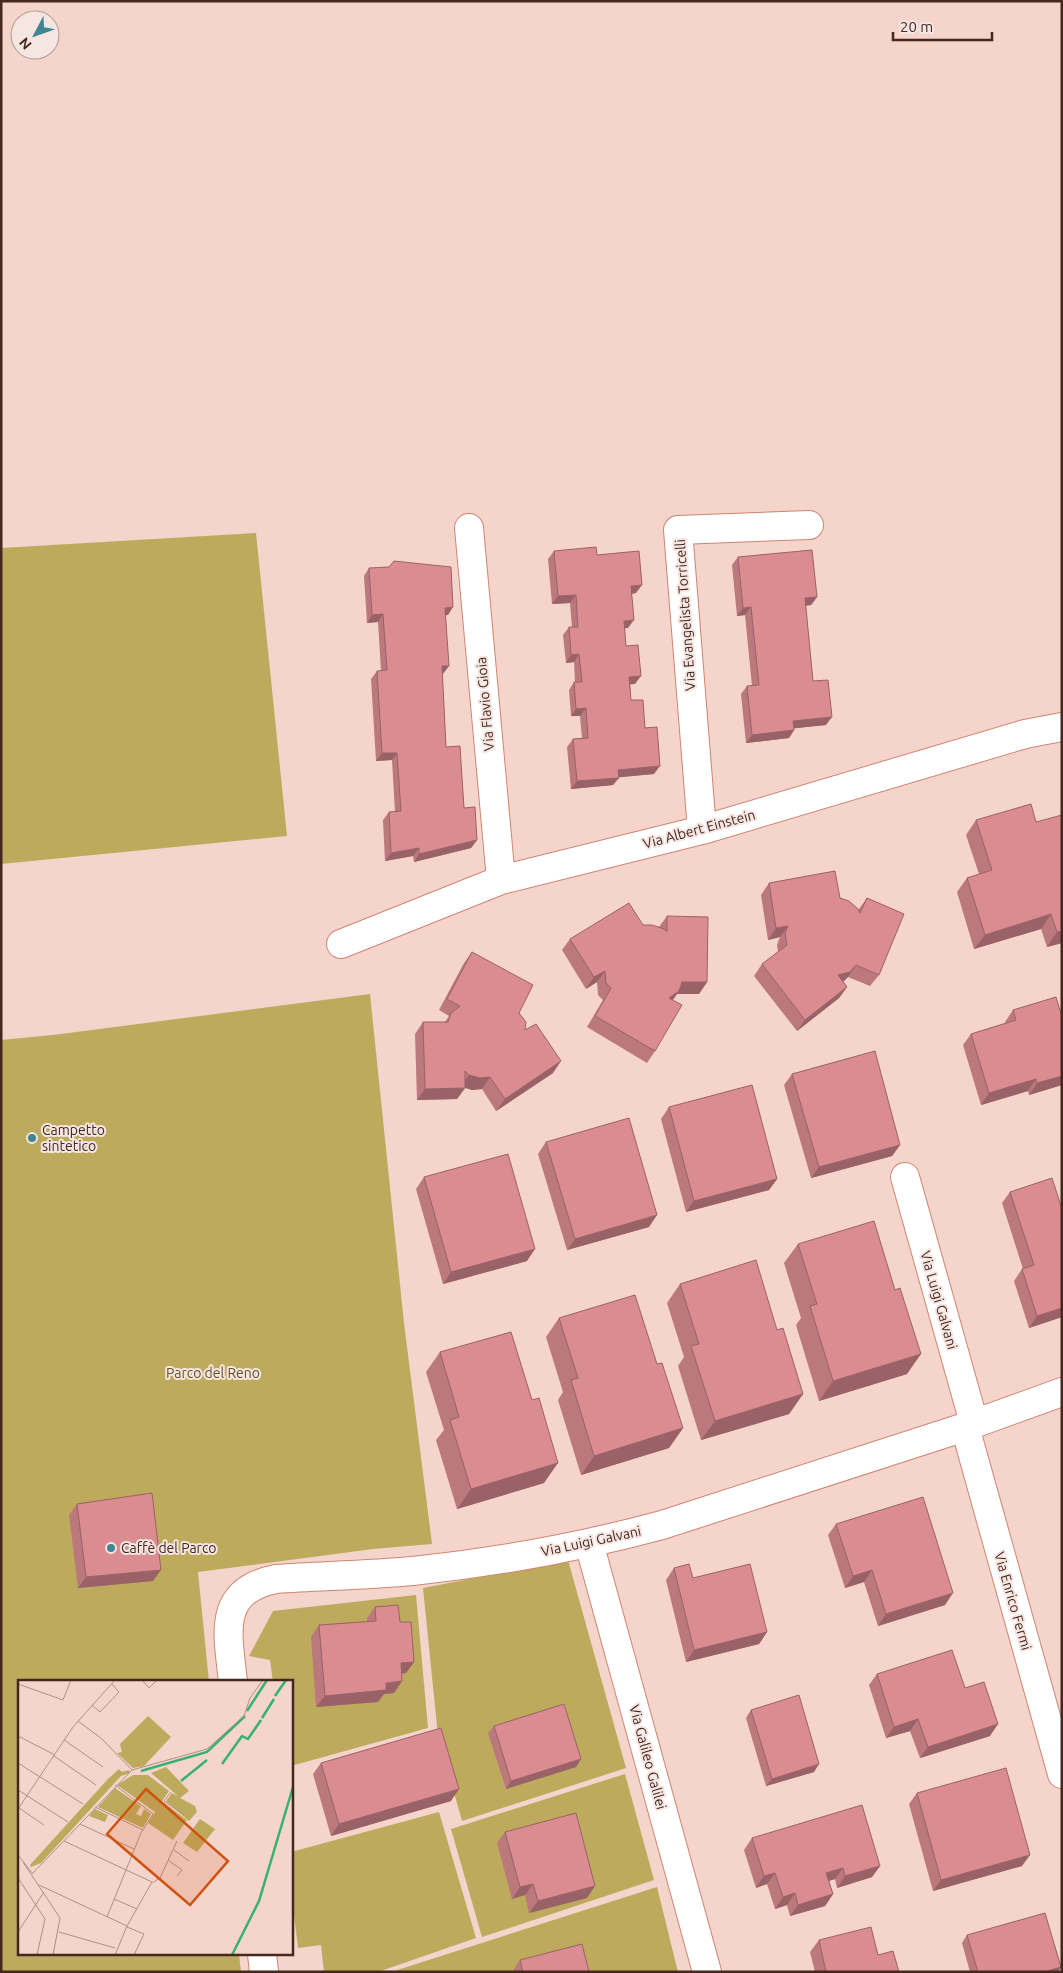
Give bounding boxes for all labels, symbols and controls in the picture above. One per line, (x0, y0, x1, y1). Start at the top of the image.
north arrow (10, 10, 60, 60)
scale bar (893, 10, 992, 42)
text: 20 m (900, 18, 933, 35)
text: N (16, 34, 35, 53)
street label: Via Evangelista Torricelli (672, 539, 698, 691)
street label: Via Flavio Gioia (473, 656, 497, 752)
street label: Via Albert Einstein (641, 806, 757, 852)
place label: Campetto sintetico (42, 1122, 105, 1154)
marker: Campetto sintetico (26, 1132, 38, 1144)
street label: Via Luigi Galvani (917, 1249, 961, 1351)
park label: Parco del Reno (166, 1365, 260, 1381)
street label: Via Luigi Galvani (540, 1523, 642, 1559)
place label: Caffè del Parco (121, 1540, 217, 1556)
marker: Caffè del Parco (105, 1542, 117, 1554)
street label: Via Enrico Fermi (991, 1550, 1035, 1652)
inset map (18, 1680, 292, 1956)
street label: Via Galileo Galilei (626, 1703, 670, 1811)

